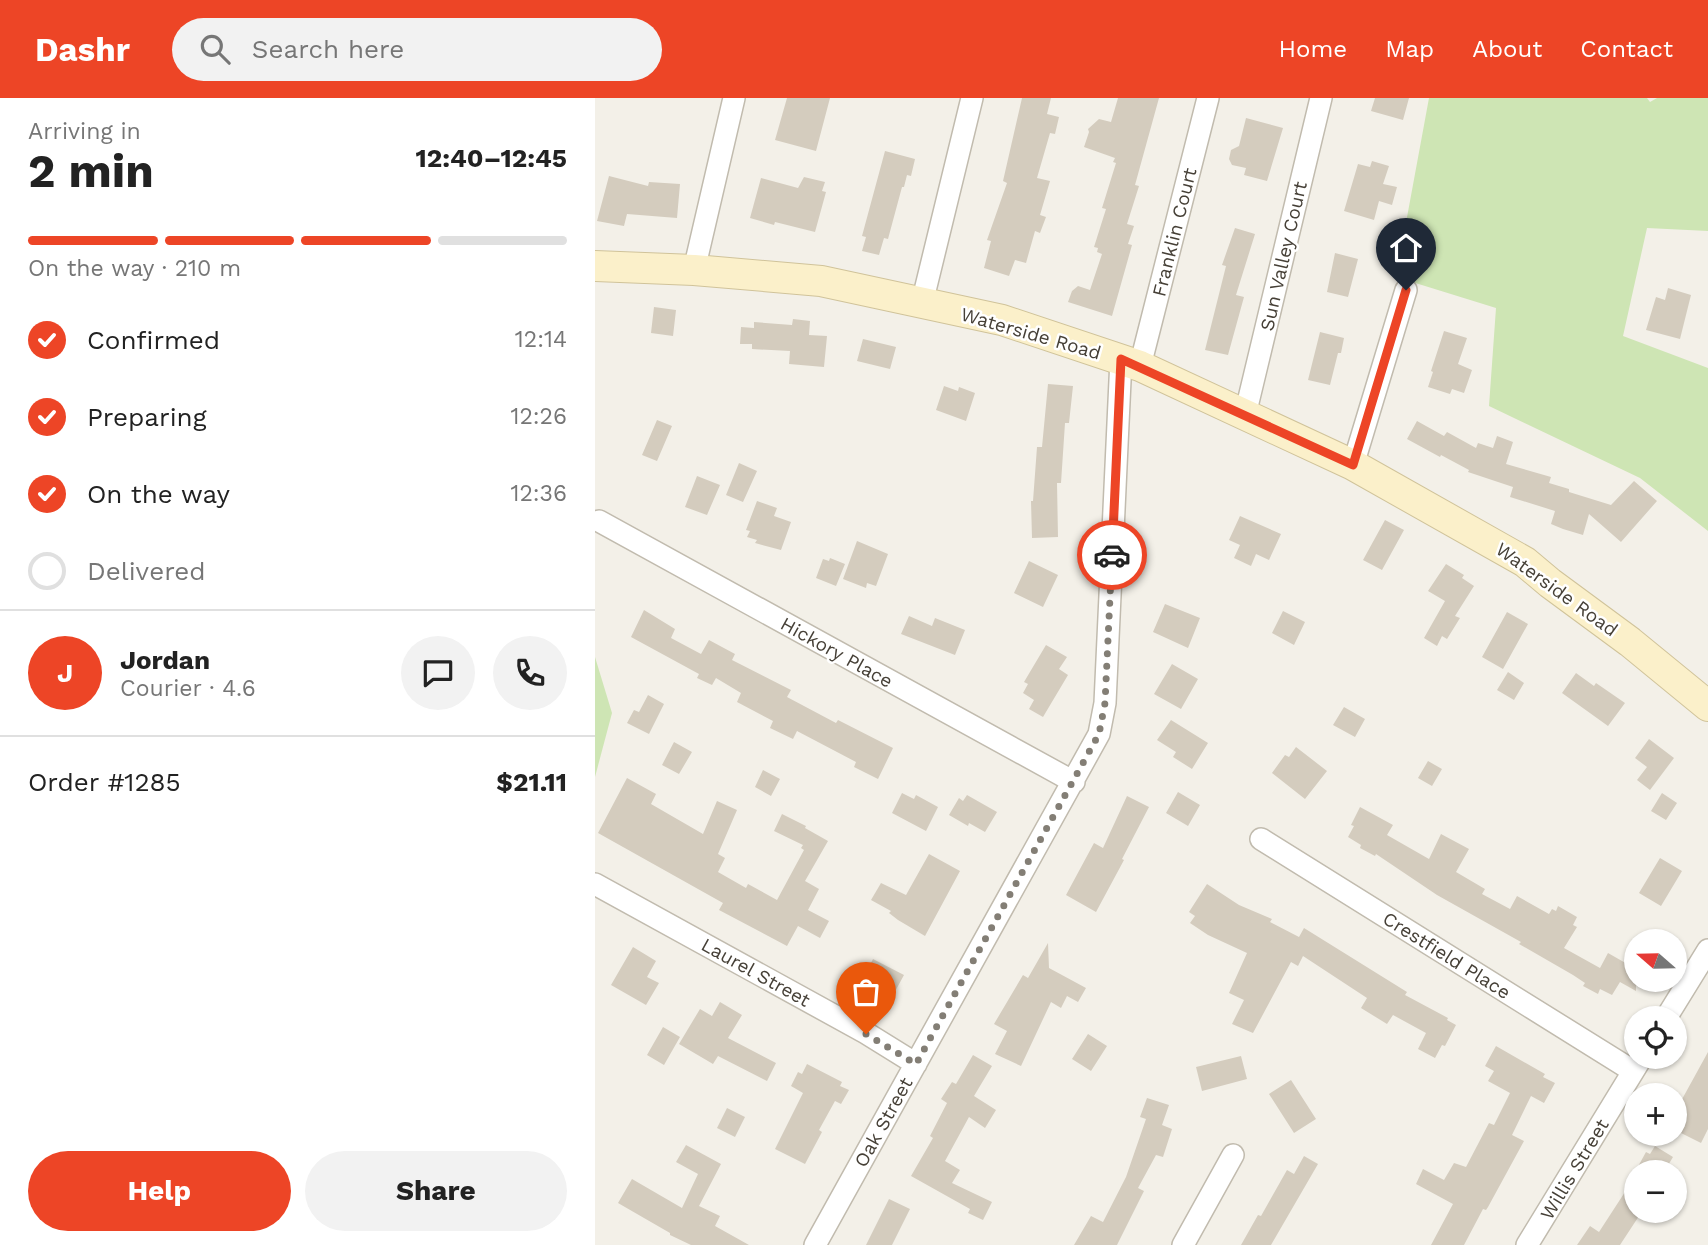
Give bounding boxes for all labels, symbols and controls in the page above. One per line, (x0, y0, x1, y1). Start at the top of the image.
search box (172, 18, 662, 81)
text: Dashr (35, 30, 130, 69)
icon: search (196, 30, 234, 68)
text: Search here (252, 34, 404, 64)
text: Home (1279, 35, 1347, 63)
text: Map (1385, 35, 1434, 63)
text: About (1472, 35, 1542, 63)
text: Contact (1580, 35, 1673, 63)
text: Arriving in (28, 118, 141, 145)
text: 12:40–12:45 (415, 143, 567, 173)
text: 2 min (28, 144, 154, 198)
street label: Franklin Court (1147, 165, 1202, 299)
street label: Sun Valley Court (1255, 179, 1312, 333)
pin (1376, 218, 1436, 290)
icon: home (1387, 229, 1425, 267)
text: On the way · 210 m (28, 255, 241, 282)
street label: Waterside Road (958, 302, 1104, 365)
icon: check (28, 321, 66, 359)
text: Confirmed (87, 325, 220, 355)
text: 12:14 (515, 326, 567, 353)
icon: check (28, 398, 66, 436)
text: Preparing (87, 402, 207, 432)
text: 12:26 (510, 403, 567, 430)
icon: check (28, 475, 66, 513)
text: On the way (87, 479, 230, 509)
text: 12:36 (510, 480, 567, 507)
courier (1077, 520, 1147, 590)
icon: car (1093, 536, 1131, 574)
street label: Waterside Road (1491, 538, 1622, 641)
text: Delivered (87, 556, 206, 586)
street label: Hickory Place (777, 612, 897, 693)
button: chat (401, 636, 475, 710)
button: phone (493, 636, 567, 710)
text: Jordan (120, 645, 210, 675)
text: J (57, 658, 73, 688)
text: Courier · 4.6 (120, 675, 256, 702)
text: Order #1285 (28, 767, 181, 797)
text: $21.11 (496, 767, 567, 797)
street label: Crestfield Place (1379, 907, 1515, 1004)
north arrow (1624, 929, 1687, 992)
map controls (1624, 929, 1687, 1223)
street label: Laurel Street (697, 933, 814, 1012)
pin (836, 962, 896, 1034)
icon: bag (847, 973, 885, 1011)
button: locate (1624, 1006, 1687, 1069)
street label: Oak Street (849, 1073, 918, 1171)
button: + (1624, 1083, 1687, 1146)
street label: Willis Street (1535, 1115, 1614, 1224)
button: Help (28, 1151, 291, 1231)
button: Share (305, 1151, 567, 1231)
button: − (1624, 1160, 1687, 1223)

